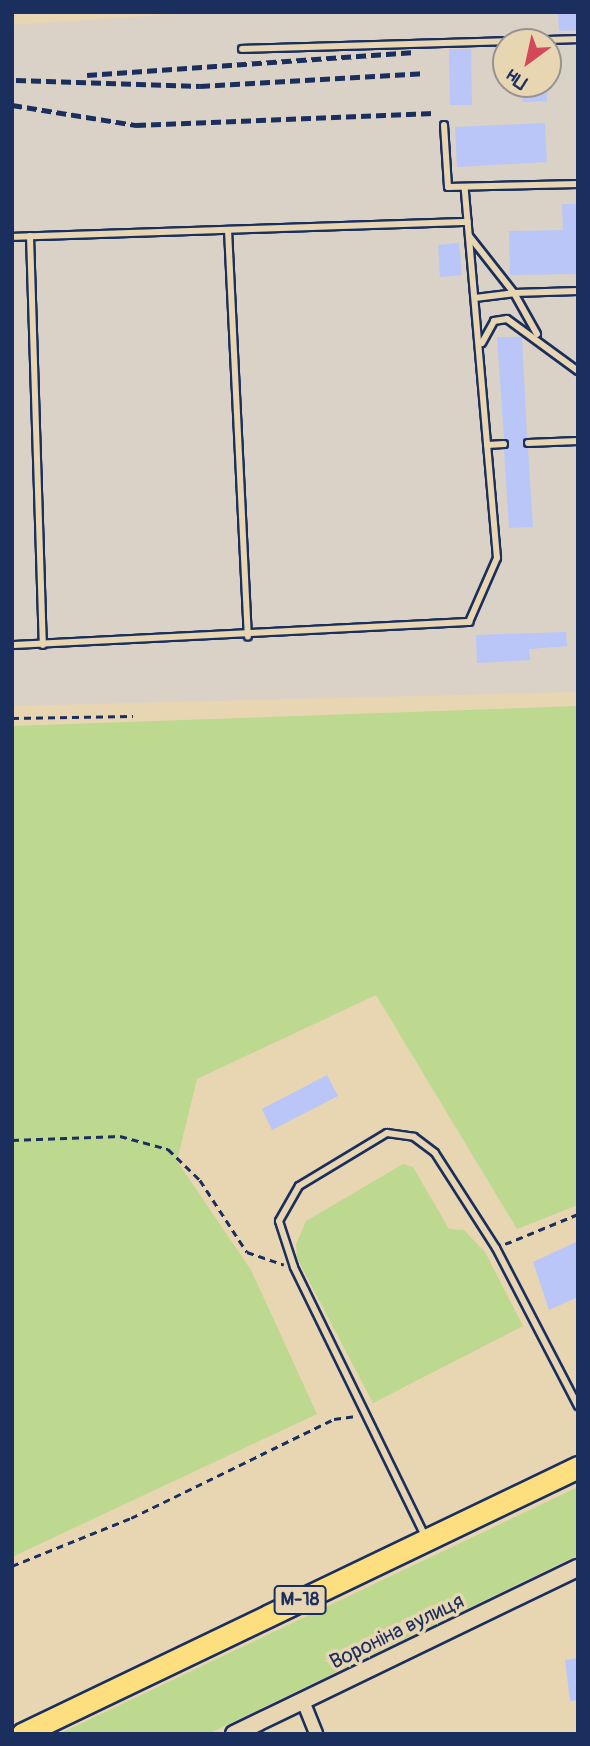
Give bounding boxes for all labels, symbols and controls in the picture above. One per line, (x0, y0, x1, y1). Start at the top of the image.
north arrow (492, 28, 562, 98)
text: Пн (501, 63, 532, 95)
road number: М-18 (272, 1584, 328, 1616)
street label: Вороніна вулиця (326, 1589, 468, 1675)

